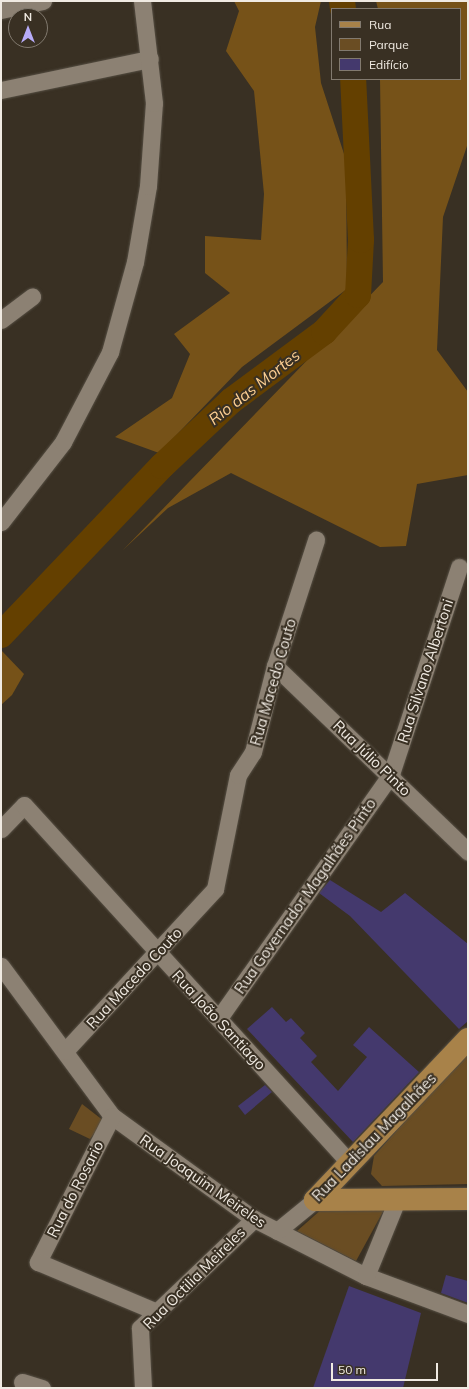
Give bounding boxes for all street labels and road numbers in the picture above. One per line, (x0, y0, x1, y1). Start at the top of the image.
street label: Rua Silvano Albertoni (393, 597, 457, 745)
street label: Rua Macedo Couto (246, 616, 300, 748)
street label: Rua Júlio Pinto (329, 716, 415, 800)
street label: Rua Governador Magalhães Pinto (230, 795, 380, 997)
street label: Rua Macedo Couto (83, 924, 185, 1032)
street label: Rua João Santiago (168, 967, 270, 1073)
street label: Rua Ladislau Magalhães (308, 1069, 440, 1205)
street label: Rua Joaquim Meireles (136, 1131, 270, 1231)
street label: Rua do Rosario (43, 1138, 107, 1240)
street label: Rua Octilia Meireles (139, 1223, 249, 1333)

